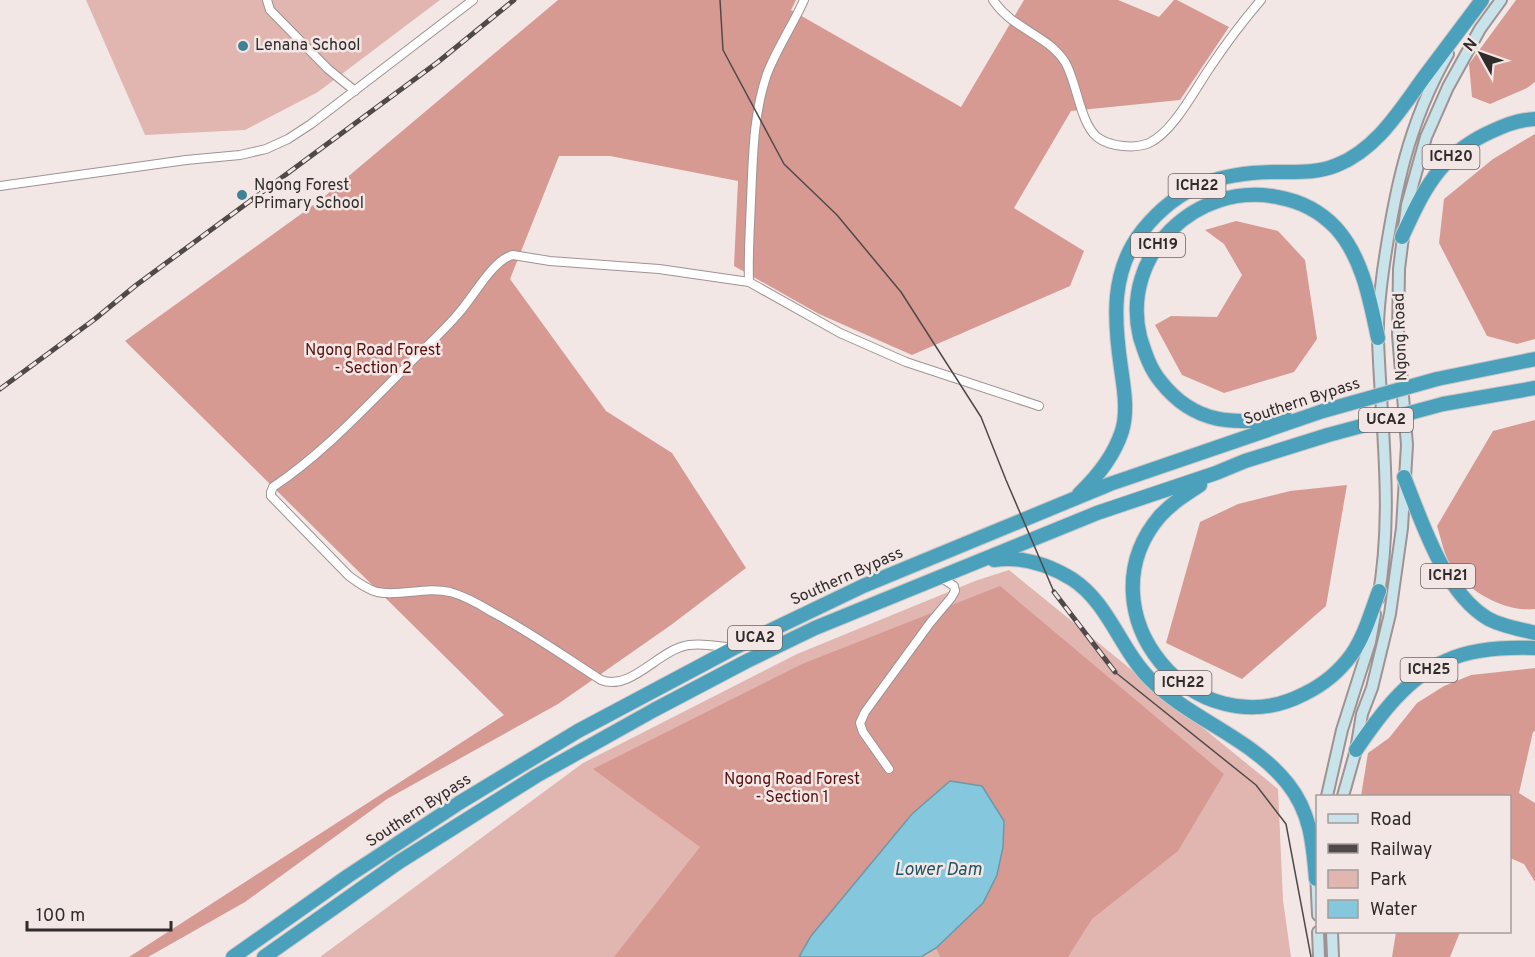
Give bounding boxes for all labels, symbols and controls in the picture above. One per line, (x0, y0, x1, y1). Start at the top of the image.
north arrow (1451, 24, 1511, 84)
text: N (1460, 35, 1482, 56)
place label: Lenana School (255, 36, 361, 56)
marker: Lenana School (236, 39, 250, 53)
road number: ICH20 (1422, 145, 1480, 169)
road number: ICH22 (1168, 174, 1226, 198)
place label: Ngong Forest Primary School (254, 176, 364, 214)
marker: Ngong Forest Primary School (235, 188, 249, 202)
road number: ICH19 (1131, 233, 1185, 257)
street label: Ngong Road (1389, 293, 1413, 381)
park label: Ngong Road Forest - Section 2 (305, 341, 441, 379)
street label: Southern Bypass (1241, 374, 1363, 430)
road number: UCA2 (1359, 408, 1413, 432)
street label: Southern Bypass (788, 543, 906, 611)
road number: ICH21 (1421, 564, 1475, 588)
road number: UCA2 (728, 626, 782, 650)
road number: ICH25 (1400, 658, 1458, 682)
road number: ICH22 (1154, 671, 1212, 695)
street label: Southern Bypass (363, 770, 475, 852)
park label: Ngong Road Forest - Section 1 (724, 770, 860, 808)
legend (1316, 795, 1511, 933)
text: Road (1370, 809, 1412, 832)
text: Railway (1370, 839, 1432, 862)
water label: Lower Dam (894, 859, 982, 882)
text: Park (1370, 869, 1407, 892)
scale bar (27, 894, 171, 932)
text: Water (1370, 899, 1417, 922)
text: 100 m (36, 905, 85, 928)

